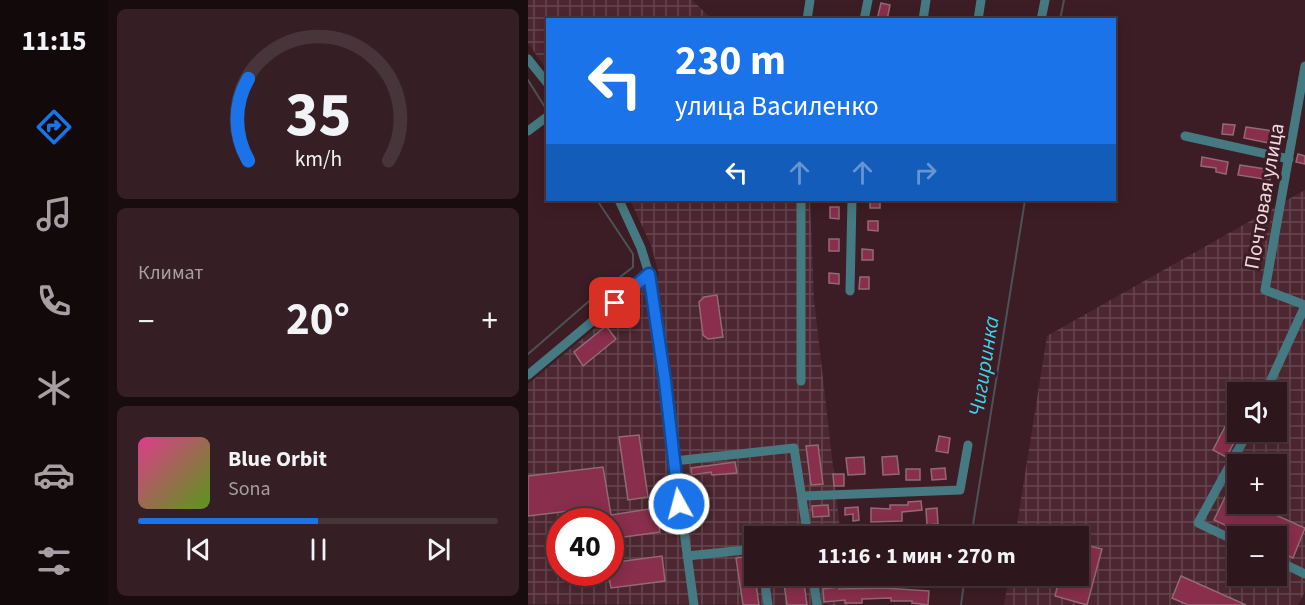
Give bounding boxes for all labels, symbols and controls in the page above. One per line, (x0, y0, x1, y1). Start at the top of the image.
text: 11:15 (21, 22, 87, 61)
text: 230 m (675, 31, 786, 91)
icon: left (576, 42, 654, 120)
text: 35 (285, 71, 351, 160)
text: улица Василенко (675, 87, 879, 126)
icon: directions (33, 106, 75, 148)
street label: Почтовая улица (1236, 121, 1292, 271)
text: km/h (294, 144, 342, 175)
icon: left (720, 156, 753, 189)
icon: ahead (783, 156, 816, 189)
icon: ahead (846, 156, 879, 189)
icon: right (909, 156, 942, 189)
icon: music (33, 193, 75, 235)
text: Климат (138, 259, 204, 287)
pin (589, 277, 640, 328)
icon: phone (33, 280, 75, 322)
icon: arrive (598, 286, 631, 319)
text: 20° (286, 288, 350, 352)
text: − (138, 298, 154, 345)
text: + (482, 298, 498, 345)
water label: Чигиринка (960, 314, 1008, 419)
icon: climate (33, 367, 75, 409)
map controls (1227, 382, 1287, 586)
button: sound (1227, 382, 1287, 442)
text: Blue Orbit (228, 443, 327, 475)
icon: car (33, 454, 75, 496)
button: + (1227, 454, 1287, 514)
position arrow (647, 472, 711, 536)
text: Sona (228, 475, 271, 503)
speed limit sign: 40 (546, 508, 624, 586)
button: − (1227, 526, 1287, 586)
icon: previous (182, 533, 215, 566)
icon: pause (302, 533, 335, 566)
icon: next (422, 533, 455, 566)
icon: filters (33, 540, 75, 582)
text: 11:16 · 1 мин · 270 m (817, 540, 1016, 572)

